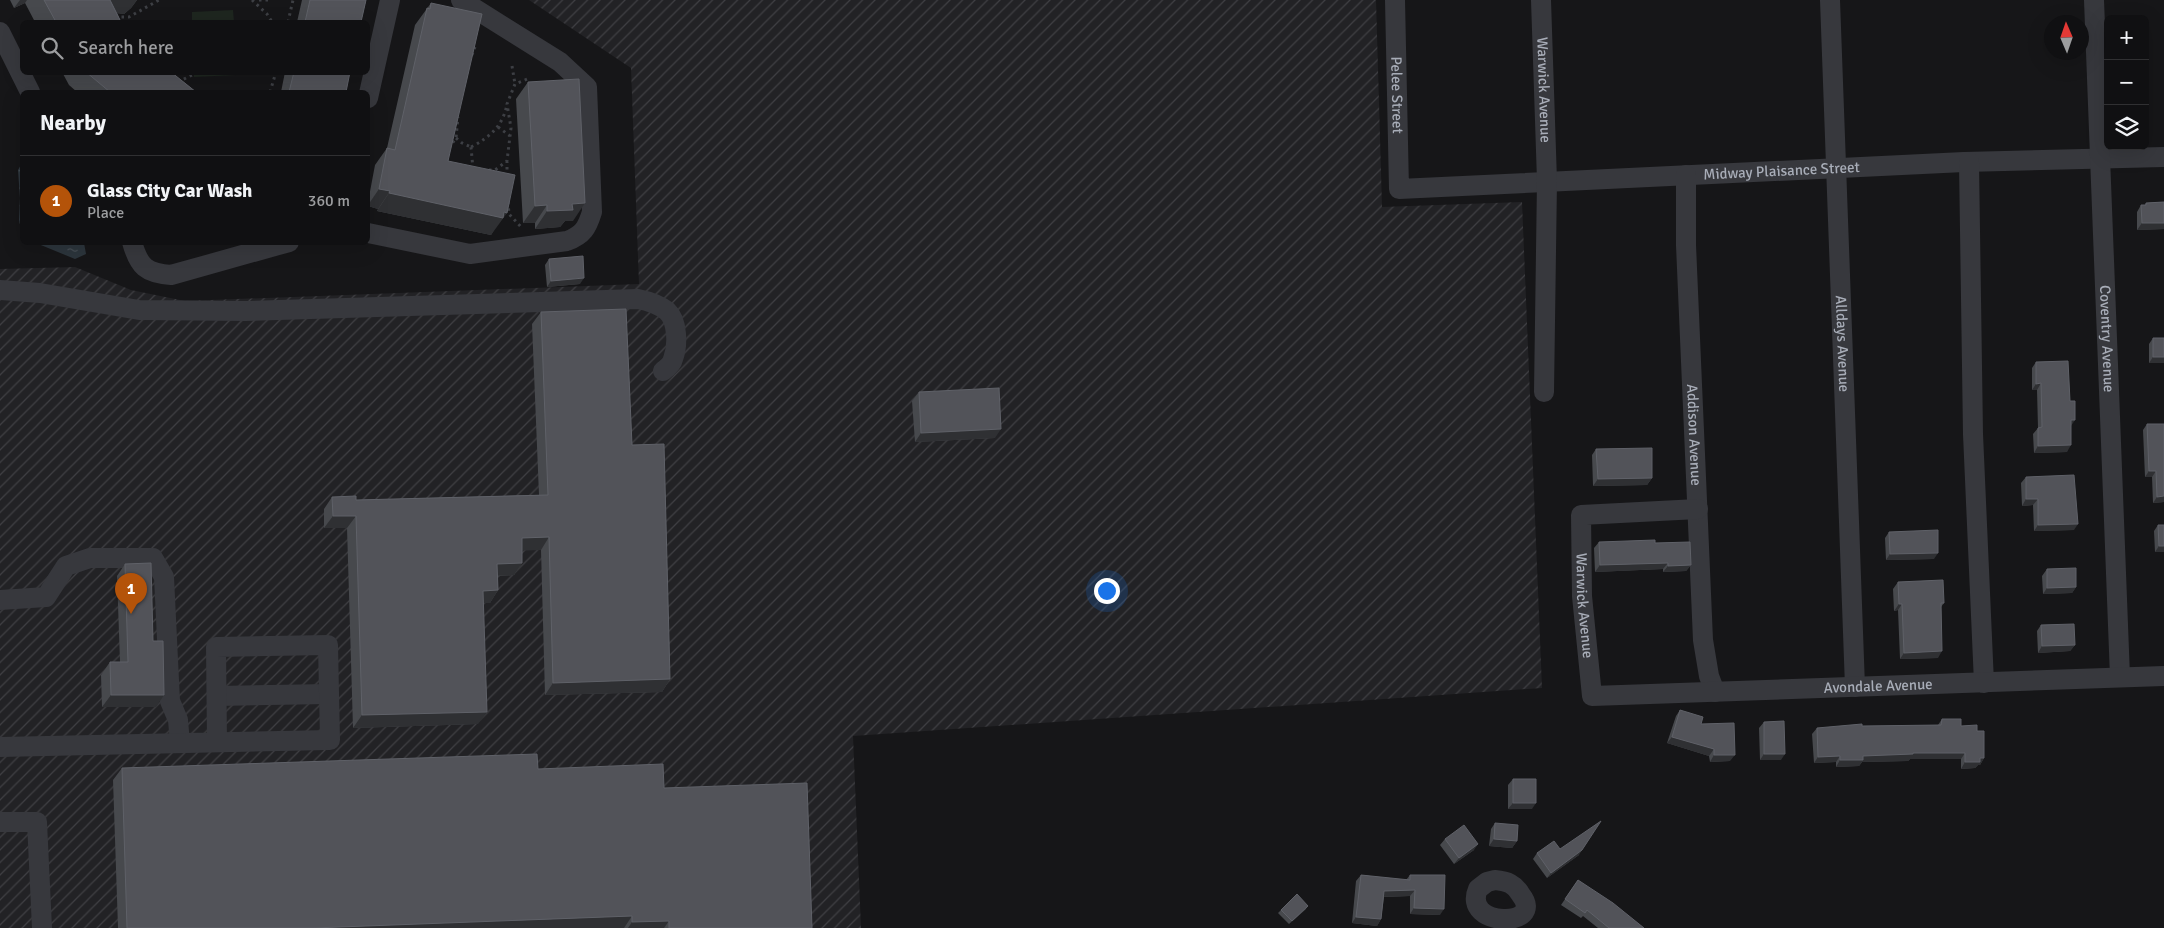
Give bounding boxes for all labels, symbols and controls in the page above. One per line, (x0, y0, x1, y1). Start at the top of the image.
north arrow (2044, 15, 2089, 60)
map controls (2104, 15, 2149, 150)
button: + (2104, 15, 2149, 60)
search box (20, 20, 370, 75)
icon: search (38, 34, 66, 62)
text: Search here (78, 36, 174, 60)
street label: Warwick Avenue (1533, 37, 1555, 143)
street label: Pelee Street (1387, 56, 1407, 134)
button: − (2104, 60, 2149, 105)
button: layers (2104, 105, 2149, 150)
text: Nearby (40, 110, 106, 136)
street label: Midway Plaisance Street (1703, 158, 1860, 183)
text: Glass City Car Wash (87, 179, 252, 203)
text: 1 (52, 191, 60, 211)
text: 360 m (308, 191, 350, 211)
text: Place (87, 203, 124, 223)
street label: Coventry Avenue (2096, 285, 2118, 393)
street label: Alldays Avenue (1832, 295, 1853, 392)
street label: Addison Avenue (1683, 384, 1705, 486)
street label: Warwick Avenue (1572, 553, 1597, 659)
pin: 1 (115, 573, 147, 614)
your location (1094, 578, 1120, 604)
street label: Avondale Avenue (1823, 675, 1933, 697)

